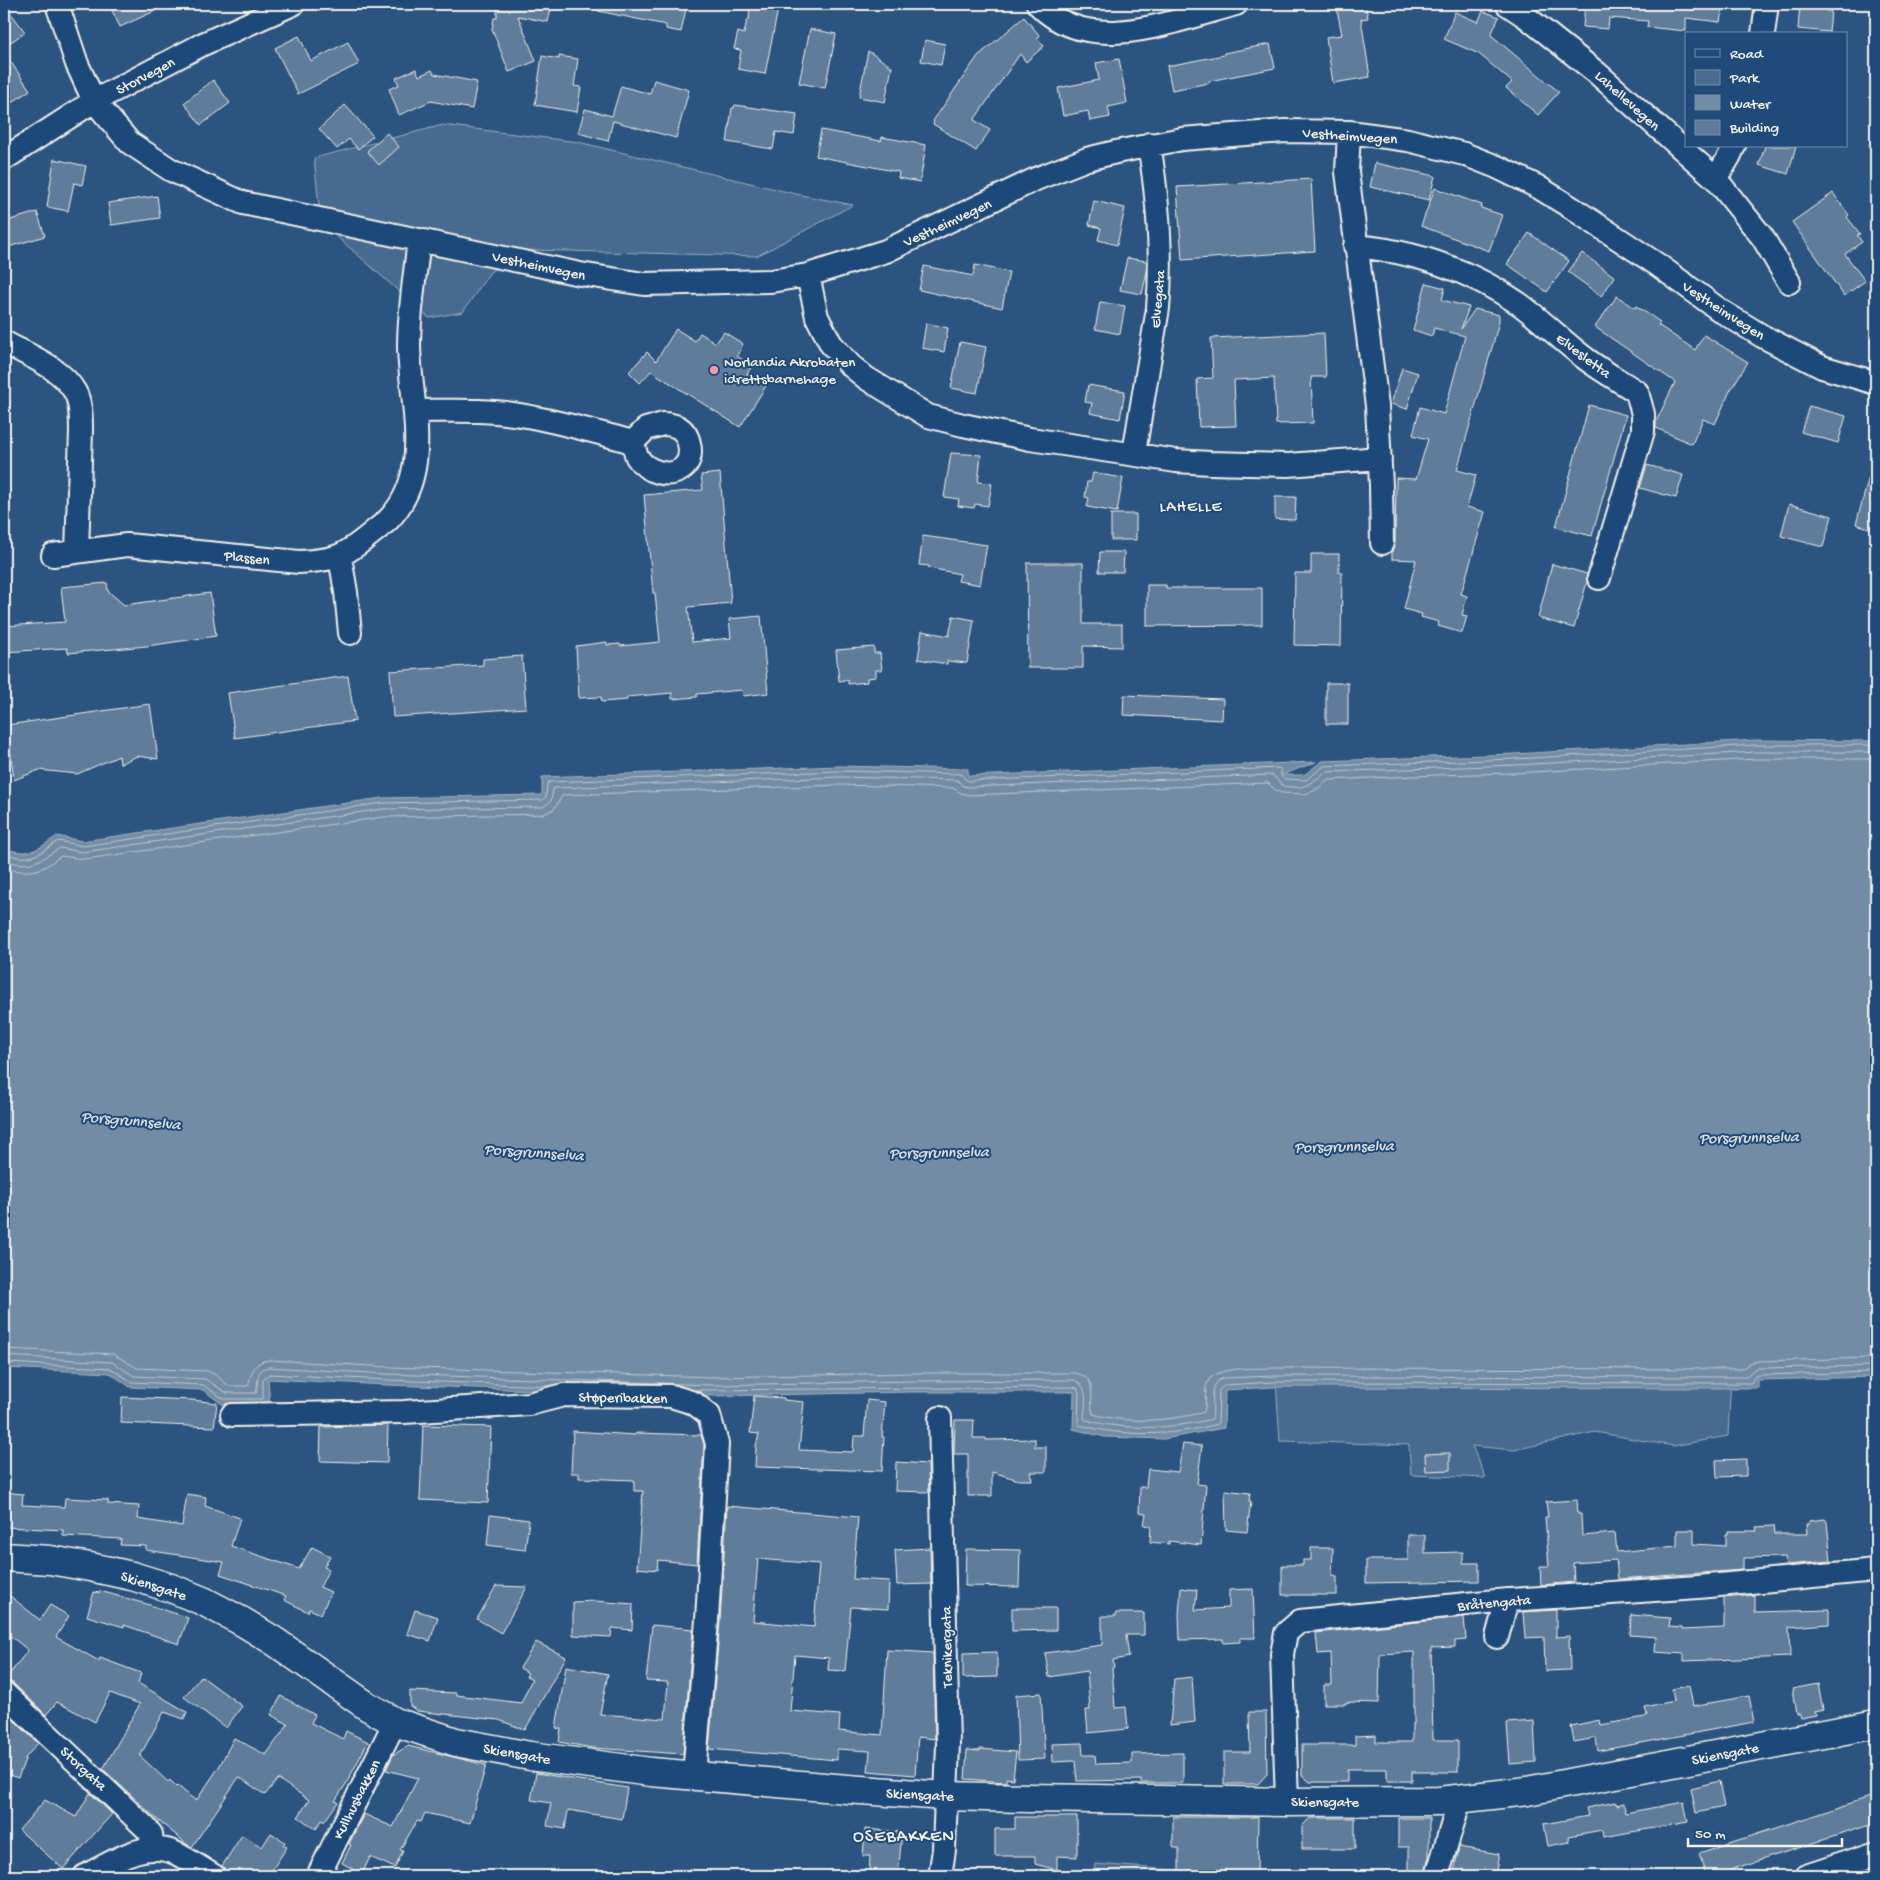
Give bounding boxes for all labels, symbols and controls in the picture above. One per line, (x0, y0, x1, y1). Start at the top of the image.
legend (1685, 32, 1848, 148)
text: Road (1730, 46, 1764, 64)
street label: Storvegen (113, 54, 178, 100)
street label: Lahellevegen (1590, 67, 1663, 136)
text: Park (1729, 70, 1760, 88)
text: Water (1730, 96, 1772, 114)
text: Building (1729, 120, 1779, 138)
street label: Vestheimvegen (1301, 125, 1398, 149)
street label: Vestheimvegen (900, 196, 995, 253)
street label: Vestheimvegen (489, 248, 587, 286)
street label: Elvegata (1147, 269, 1171, 329)
street label: Vestheimvegen (1677, 278, 1768, 345)
street label: Elvesletta (1552, 330, 1614, 383)
place label: Norlandia Akrobaten idrettsbarnehage (724, 354, 855, 389)
marker: Norlandia Akrobaten idrettsbarnehage (708, 364, 720, 376)
district label: LAHELLE (1159, 499, 1223, 518)
street label: Plassen (222, 548, 271, 570)
water label: Porsgrunnselva (80, 1109, 182, 1136)
water label: Porsgrunnselva (1699, 1129, 1800, 1150)
water label: Porsgrunnselva (1294, 1138, 1395, 1159)
water label: Porsgrunnselva (483, 1142, 585, 1168)
water label: Porsgrunnselva (889, 1144, 990, 1165)
street label: Støperibakken (578, 1389, 668, 1409)
street label: Skiensgate (118, 1568, 189, 1606)
street label: Bråtengata (1456, 1592, 1532, 1616)
street label: Teknikergata (938, 1605, 958, 1689)
street label: Skiensgate (482, 1740, 552, 1770)
street label: Skiensgate (1690, 1740, 1761, 1770)
street label: Storgata (55, 1743, 110, 1796)
street label: Kullhusbakken (330, 1757, 386, 1843)
street label: Skiensgate (885, 1785, 955, 1807)
street label: Skiensgate (1291, 1794, 1359, 1812)
scale bar (1688, 1815, 1841, 1847)
text: 50 m (1695, 1826, 1726, 1844)
district label: OSEBAKKEN (853, 1827, 955, 1848)

